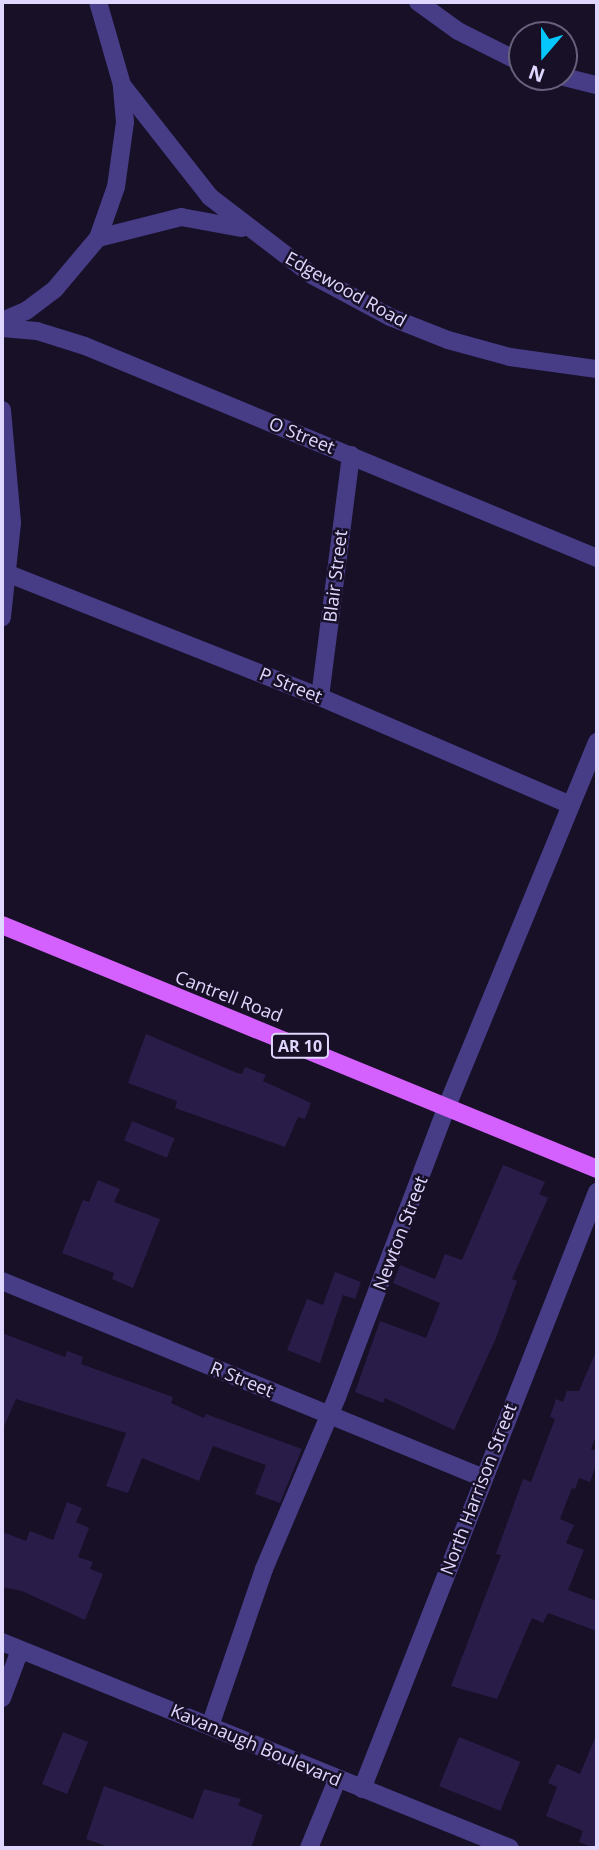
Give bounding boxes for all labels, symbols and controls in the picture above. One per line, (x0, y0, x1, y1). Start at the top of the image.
north arrow (508, 21, 578, 91)
text: N (525, 59, 548, 89)
street label: Edgewood Road (282, 247, 410, 331)
street label: O Street (266, 412, 338, 458)
street label: Blair Street (319, 529, 351, 623)
street label: P Street (256, 663, 326, 707)
street label: Cantrell Road (172, 966, 286, 1026)
road number: AR 10 (270, 1034, 330, 1058)
street label: Newton Street (368, 1173, 432, 1293)
street label: R Street (207, 1357, 277, 1401)
street label: North Harrison Street (435, 1400, 521, 1578)
street label: Kavanaugh Boulevard (168, 1699, 344, 1791)

